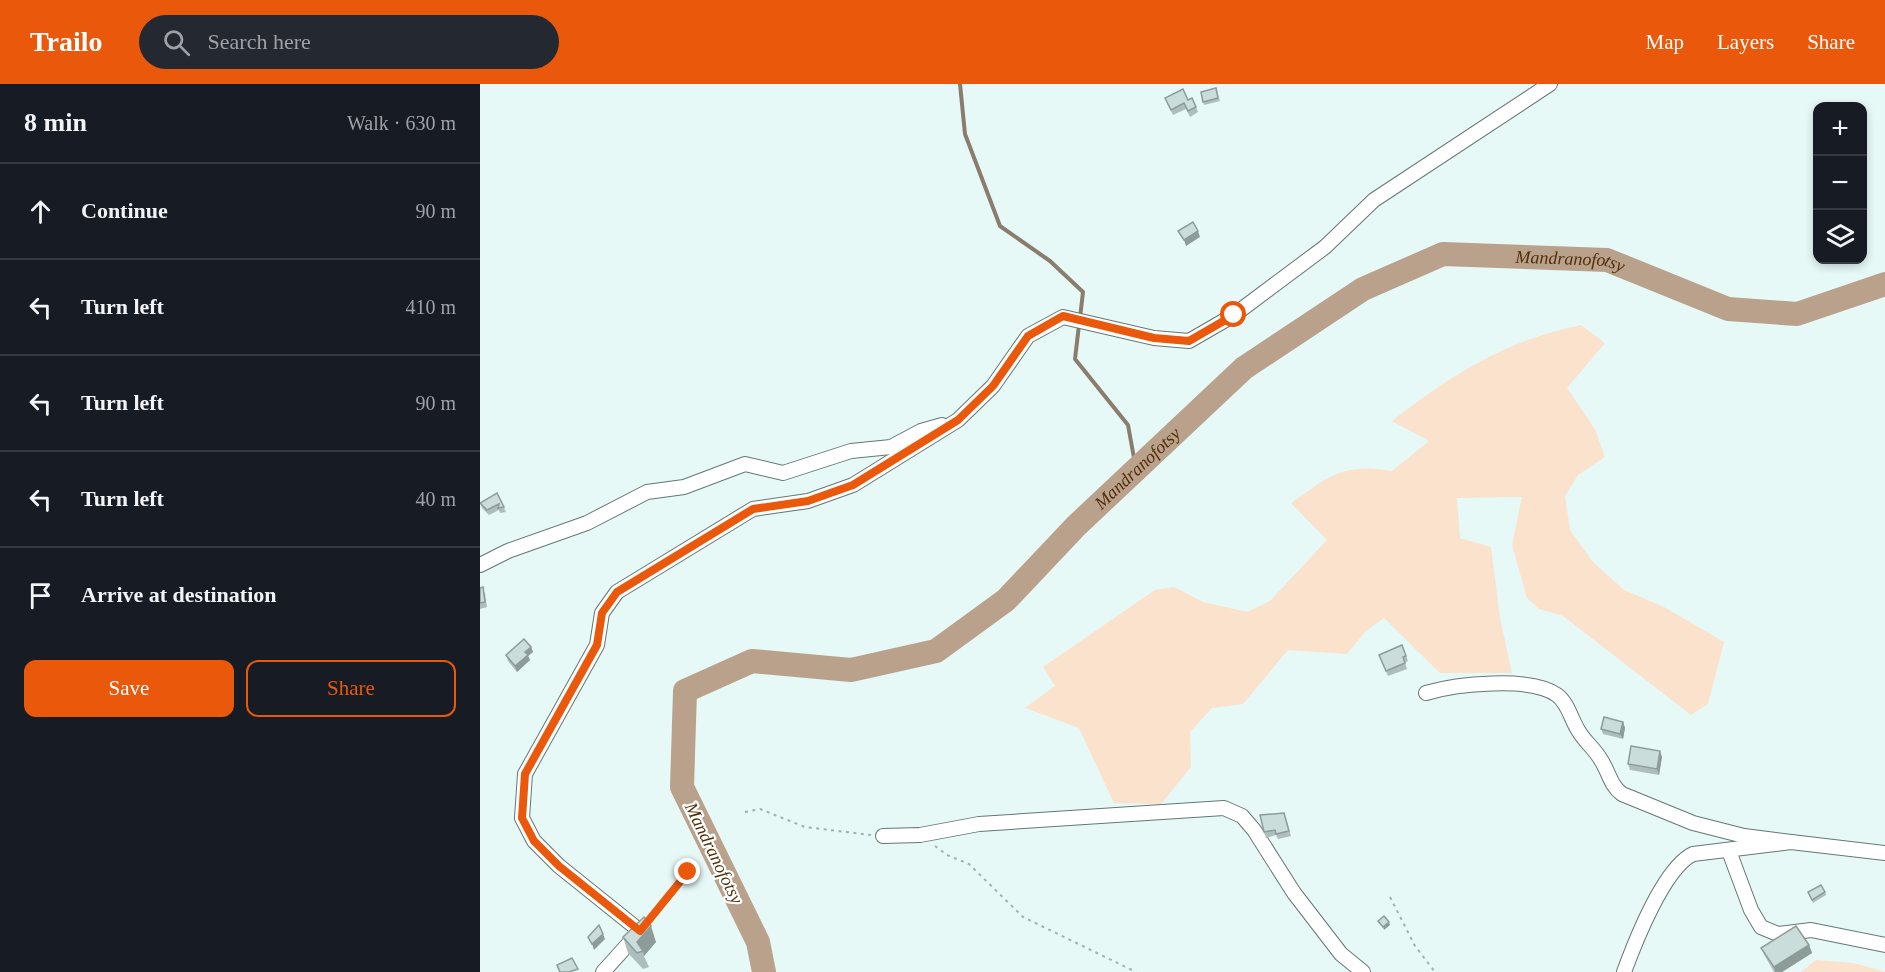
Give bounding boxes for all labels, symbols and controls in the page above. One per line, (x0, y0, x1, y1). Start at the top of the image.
search box (139, 15, 559, 69)
text: Trailo (30, 26, 103, 57)
icon: search (160, 26, 193, 59)
text: Search here (208, 29, 311, 54)
text: Map (1646, 30, 1684, 54)
text: Layers (1717, 30, 1774, 54)
text: Share (1807, 30, 1855, 54)
map controls (1813, 102, 1867, 264)
button: + (1813, 102, 1867, 156)
text: 8 min (24, 108, 87, 137)
text: Walk · 630 m (347, 112, 456, 134)
button: − (1813, 156, 1867, 210)
icon: ahead (24, 195, 57, 228)
text: Continue (81, 198, 168, 223)
text: 90 m (415, 200, 456, 222)
button: layers (1813, 210, 1867, 264)
water label: Mandranofotsy (1514, 247, 1628, 276)
icon: left (24, 291, 57, 324)
text: Turn left (81, 294, 164, 319)
text: 410 m (405, 296, 456, 318)
route start (1220, 301, 1246, 327)
icon: left (24, 387, 57, 420)
text: Turn left (81, 390, 164, 415)
text: 90 m (415, 392, 456, 414)
water label: Mandranofotsy (1090, 423, 1184, 514)
icon: left (24, 483, 57, 516)
text: Turn left (81, 486, 164, 511)
text: 40 m (415, 488, 456, 510)
icon: arrive (24, 579, 57, 612)
text: Arrive at destination (81, 582, 277, 607)
button: Save (24, 660, 234, 717)
button: Share (246, 660, 456, 717)
water label: Mandranofotsy (680, 798, 747, 907)
route end (674, 858, 700, 884)

